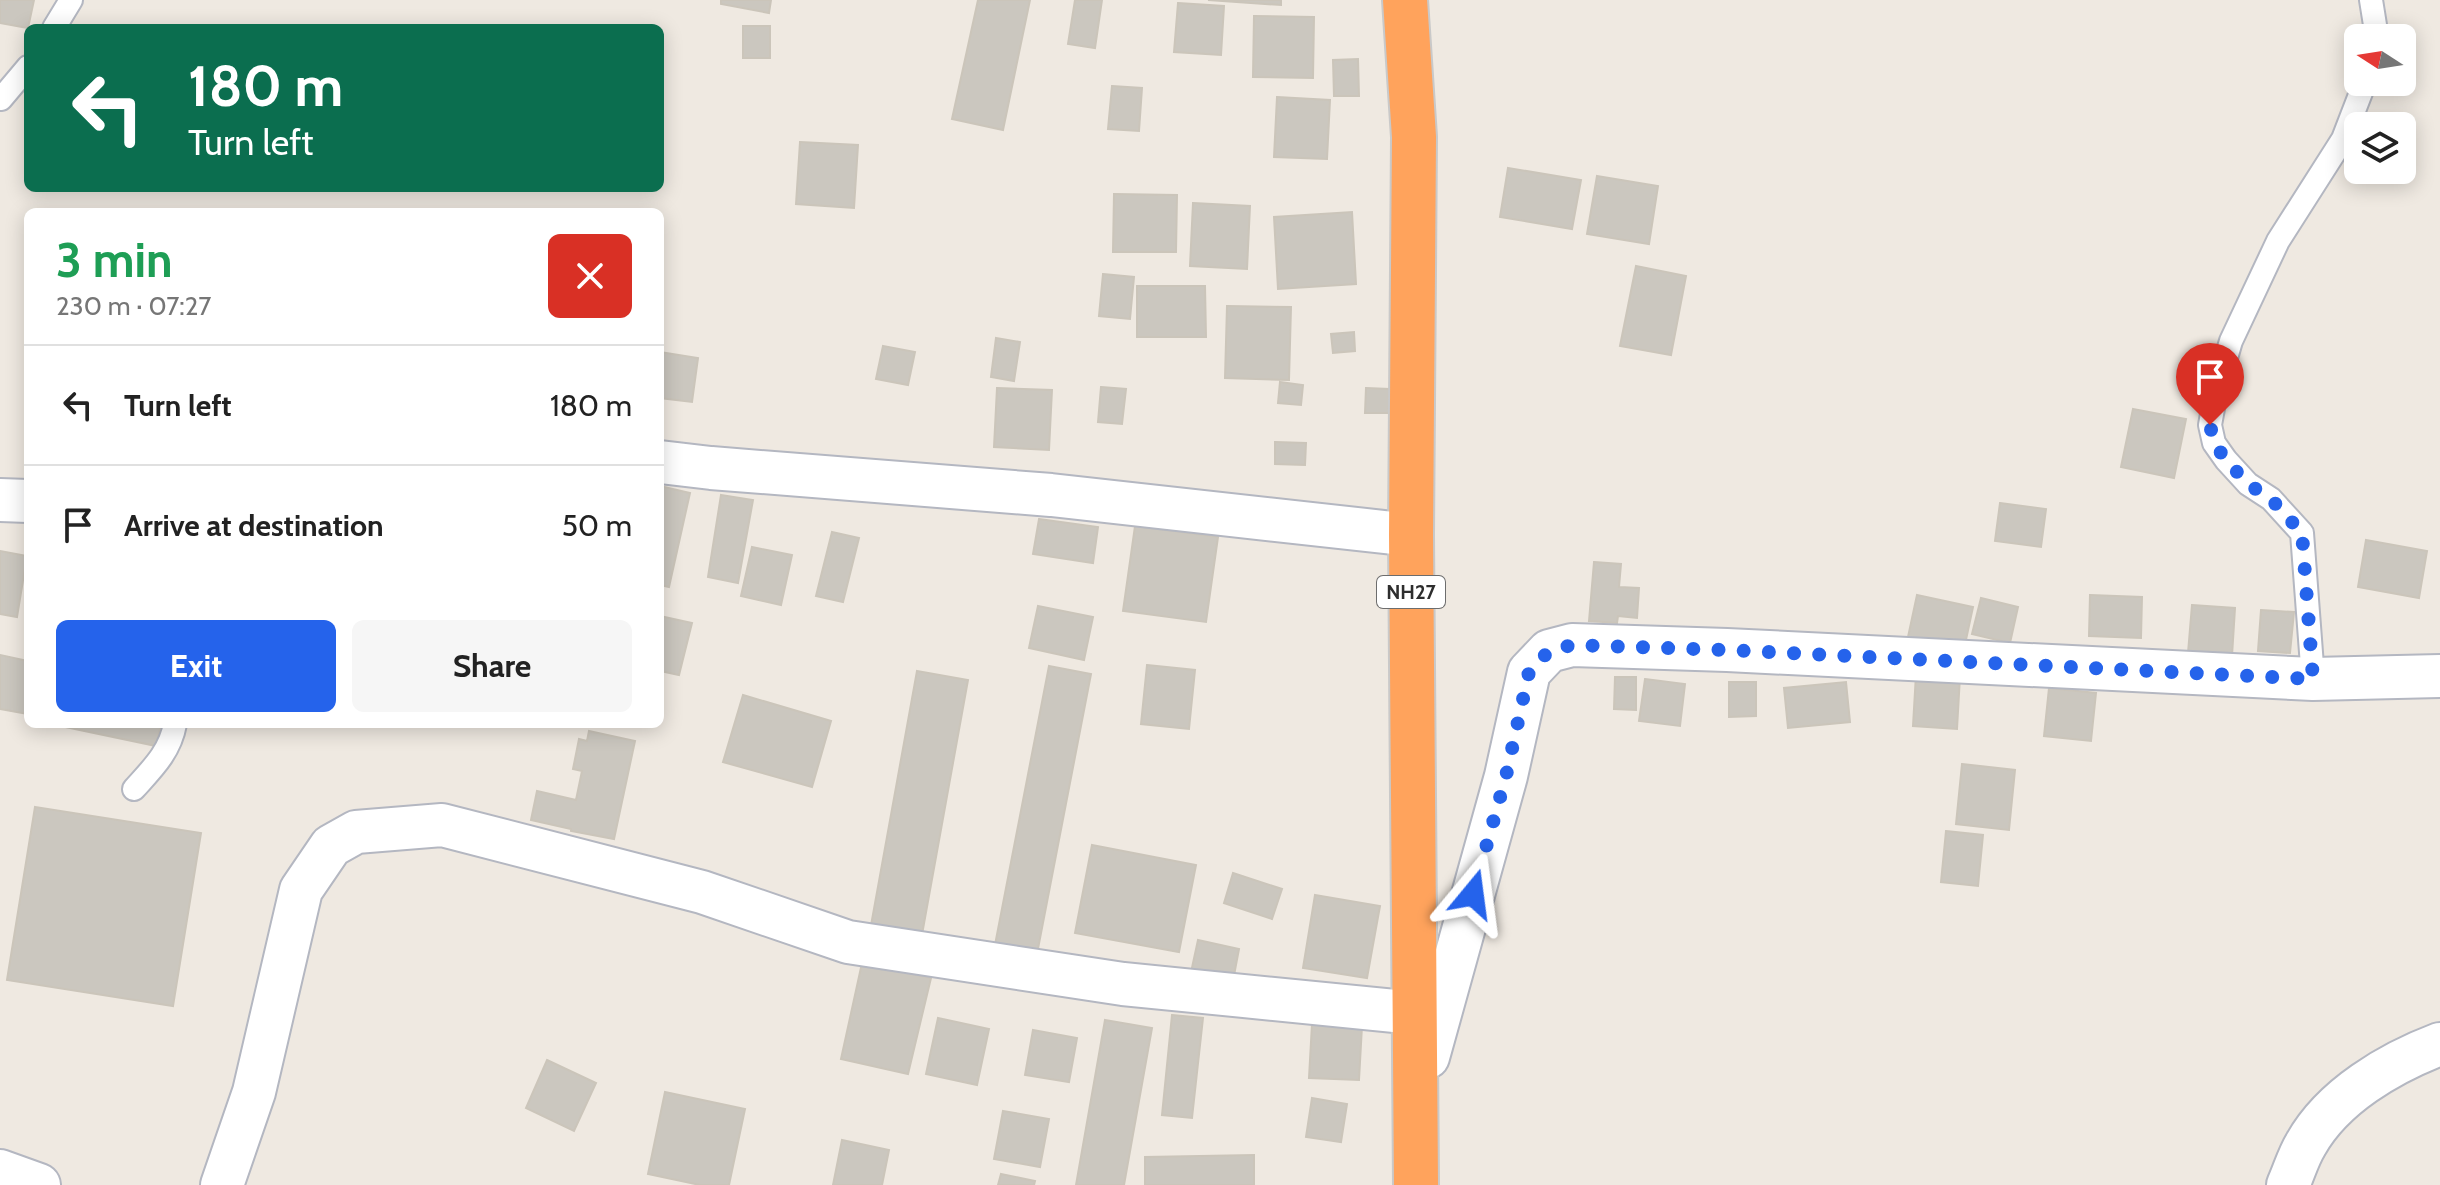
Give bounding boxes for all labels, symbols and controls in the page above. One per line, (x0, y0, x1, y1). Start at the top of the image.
north arrow (2344, 24, 2416, 96)
map controls (2344, 24, 2416, 184)
text: 180 m (188, 52, 343, 120)
icon: left (56, 56, 160, 160)
button: layers (2344, 112, 2416, 184)
text: Turn left (188, 120, 313, 164)
text: 3 min (56, 231, 172, 289)
button: close (548, 234, 632, 318)
text: 230 m · 07:27 (56, 290, 211, 322)
pin (2176, 343, 2244, 425)
icon: arrive (2188, 355, 2232, 399)
icon: left (56, 383, 100, 427)
text: Turn left (124, 387, 232, 424)
text: 180 m (550, 387, 632, 424)
icon: arrive (56, 503, 100, 547)
text: Arrive at destination (124, 507, 384, 544)
text: 50 m (562, 507, 632, 544)
road number: NH27 (1377, 576, 1445, 608)
button: Exit (56, 620, 336, 712)
button: Share (352, 620, 632, 712)
position arrow (1431, 852, 1515, 936)

